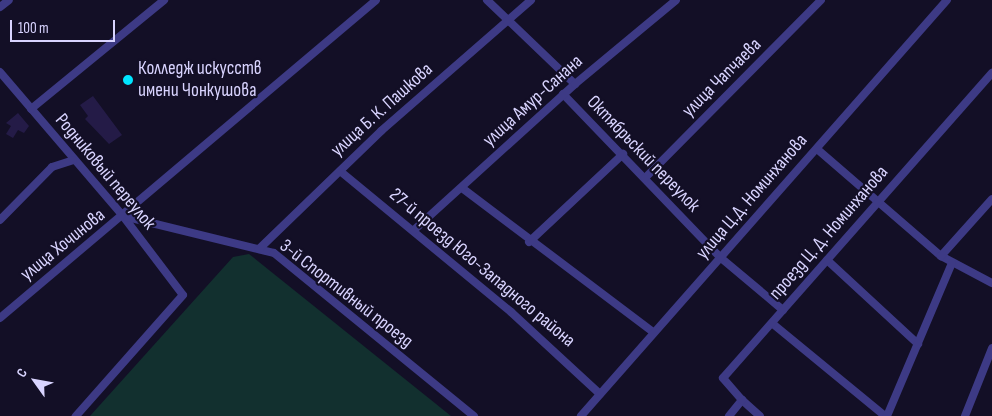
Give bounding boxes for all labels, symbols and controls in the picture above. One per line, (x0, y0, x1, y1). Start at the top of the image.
scale bar (12, 10, 118, 42)
text: 100 m (18, 19, 49, 38)
street label: улица Чапчаева (678, 34, 766, 122)
street label: улица Амур-Санана (478, 50, 588, 152)
place label: Колледж искусств имени Чонкушова (138, 58, 262, 102)
street label: улица Б. К. Пашкова (326, 58, 438, 162)
marker: Колледж искусств имени Чонкушова (122, 74, 134, 86)
street label: Октябрьский переулок (582, 91, 704, 217)
street label: Родниковый переулок (50, 109, 160, 235)
street label: улица Ц.Д. Номинханова (691, 130, 813, 264)
street label: проезд Ц. Д. Номинханова (765, 161, 893, 305)
street label: 27-й проезд Юго-Западного района (385, 184, 579, 352)
street label: улица Хочинова (16, 204, 110, 286)
street label: 3-й Спортивный проезд (275, 235, 417, 353)
north arrow (10, 356, 60, 406)
text: С (13, 365, 31, 380)

